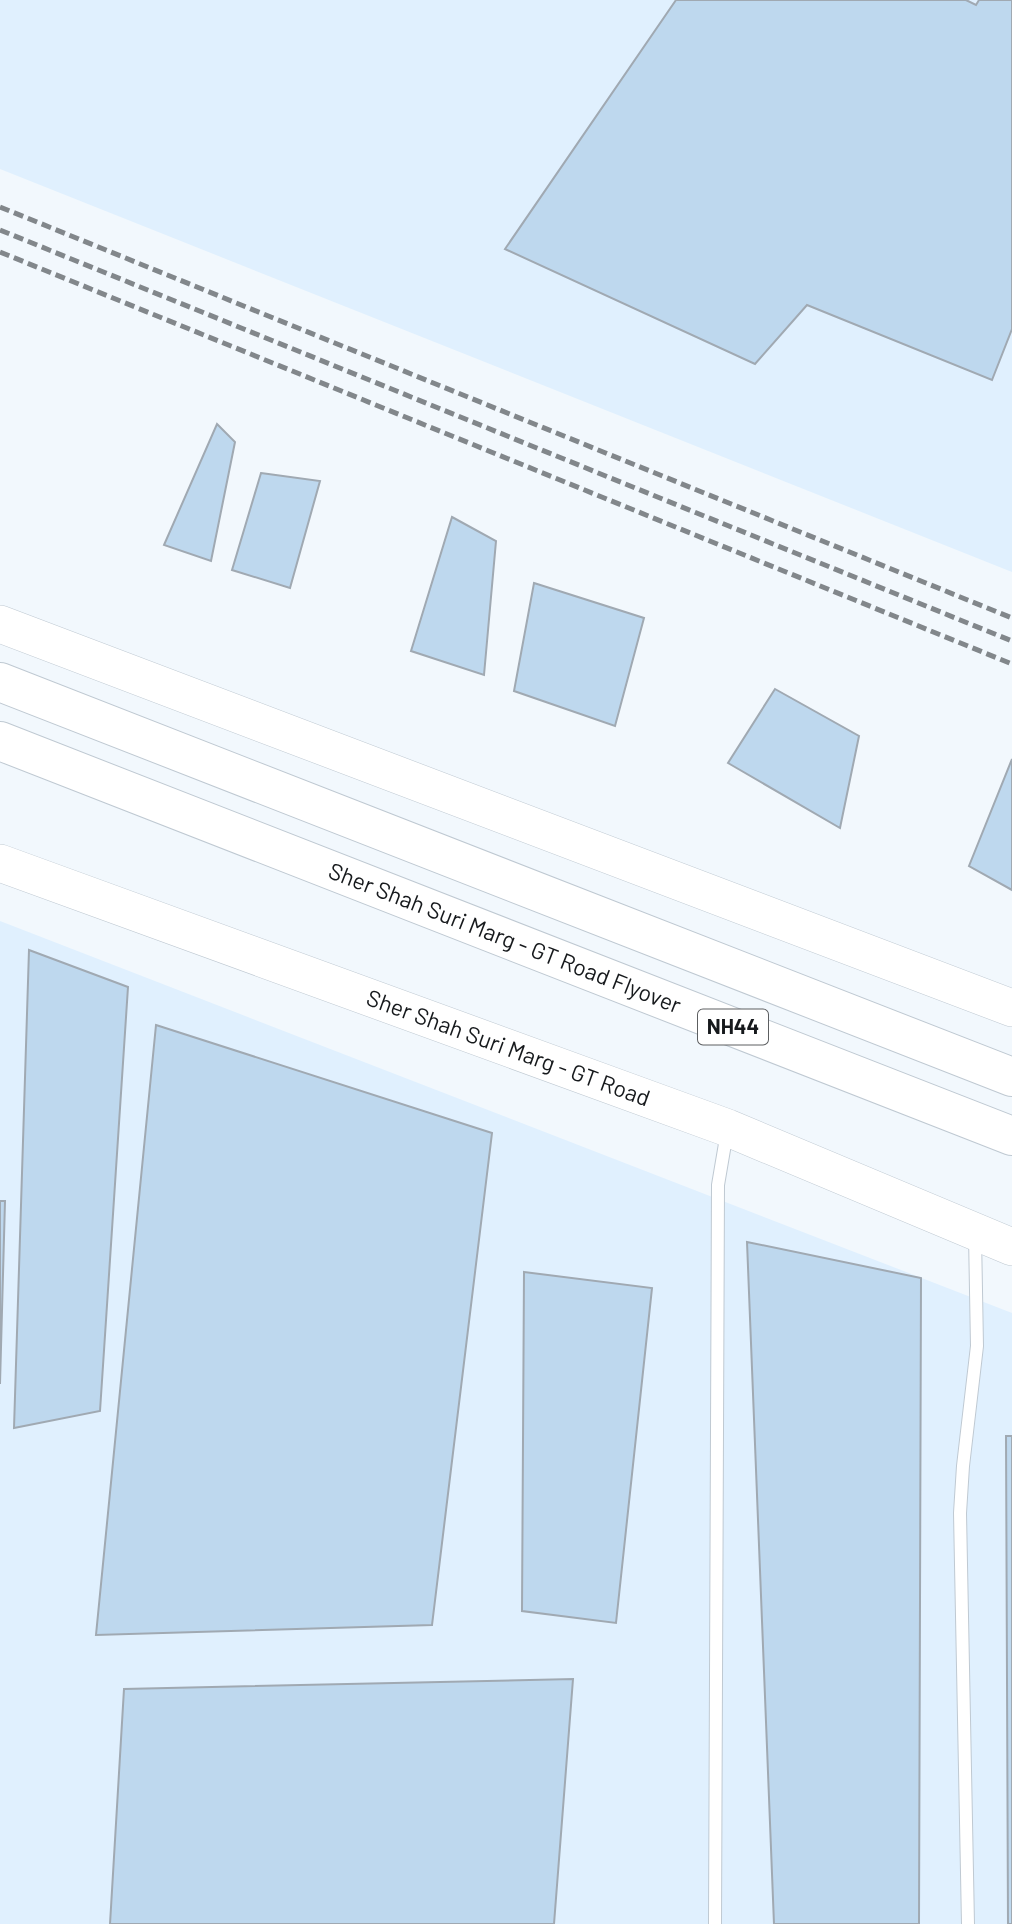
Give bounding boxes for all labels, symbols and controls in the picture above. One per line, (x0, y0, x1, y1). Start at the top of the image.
street label: Sher Shah Suri Marg - GT Road Flyover (325, 856, 686, 1019)
street label: Sher Shah Suri Marg - GT Road (363, 983, 654, 1112)
road number: NH44 (698, 1010, 768, 1044)

